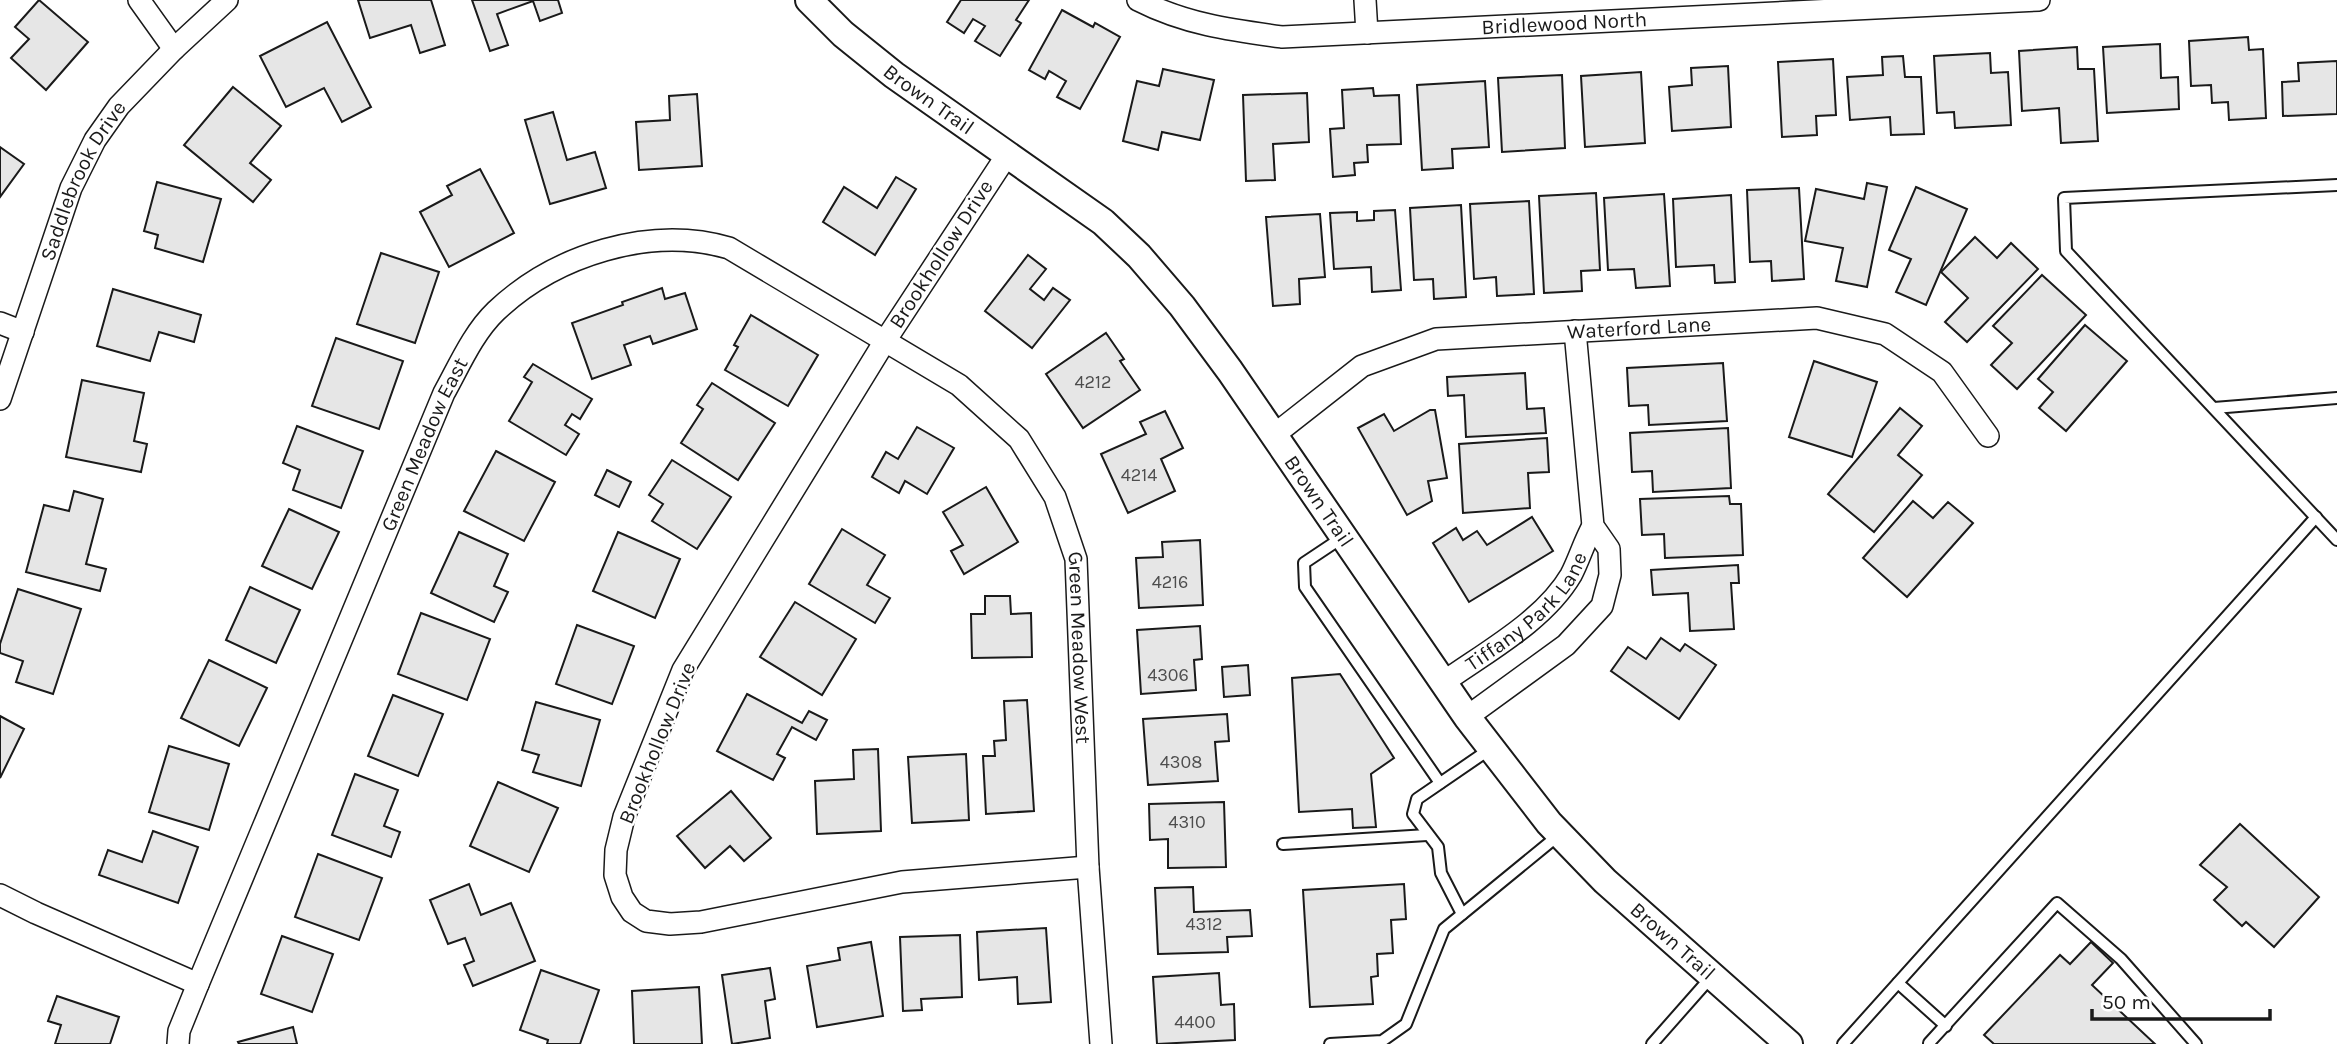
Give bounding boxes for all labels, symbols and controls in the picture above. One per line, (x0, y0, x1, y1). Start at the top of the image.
street label: Bridlewood North (1481, 7, 1648, 39)
street label: Brown Trail (879, 59, 979, 140)
street label: Saddlebrook Drive (35, 96, 131, 264)
street label: Brookhollow Drive (884, 175, 998, 333)
street label: Waterford Lane (1566, 312, 1712, 344)
street label: Green Meadow East (376, 353, 473, 535)
house number: 4212 (1075, 371, 1111, 393)
street label: Brown Trail (1279, 451, 1359, 551)
house number: 4214 (1121, 464, 1157, 486)
street label: Green Meadow West (1062, 548, 1095, 744)
street label: Tiffany Park Lane (1461, 549, 1592, 676)
house number: 4216 (1152, 571, 1188, 593)
street label: Brookhollow Drive (614, 659, 700, 827)
house number: 4306 (1147, 664, 1189, 686)
house number: 4308 (1160, 751, 1202, 773)
house number: 4310 (1168, 811, 1206, 833)
street label: Brown Trail (1625, 897, 1720, 985)
house number: 4312 (1185, 913, 1223, 935)
scale bar (2092, 978, 2270, 1022)
text: 50 m (2102, 990, 2151, 1014)
house number: 4400 (1174, 1011, 1216, 1033)

